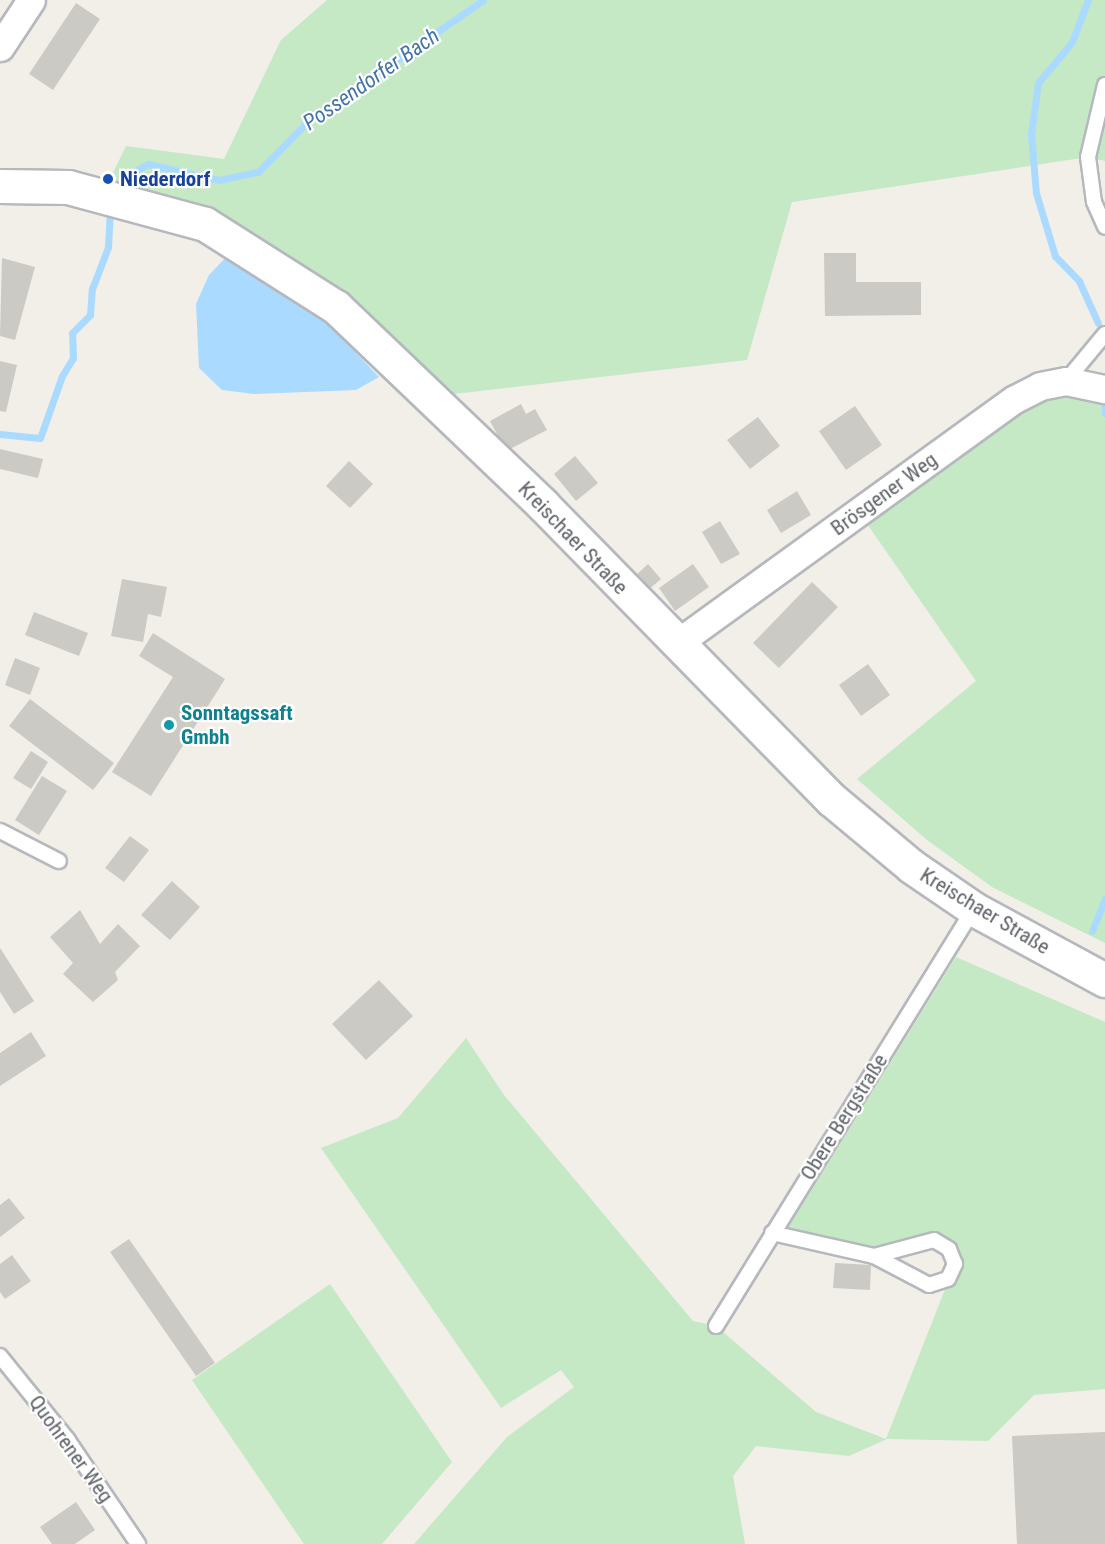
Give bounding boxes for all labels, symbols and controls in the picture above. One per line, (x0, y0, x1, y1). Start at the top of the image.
water label: Possendorfer Bach (298, 22, 444, 136)
place label: Niederdorf (120, 166, 210, 192)
marker: Niederdorf (101, 172, 115, 186)
street label: Brösgener Weg (826, 447, 942, 541)
street label: Kreischaer Straße (513, 476, 633, 600)
place label: Sonntagssaft Gmbh (181, 700, 293, 750)
marker: Sonntagssaft Gmbh (162, 718, 176, 732)
street label: Kreischaer Straße (916, 862, 1054, 960)
street label: Obere Bergstraße (795, 1049, 893, 1185)
street label: Quohrener Weg (24, 1390, 118, 1508)

